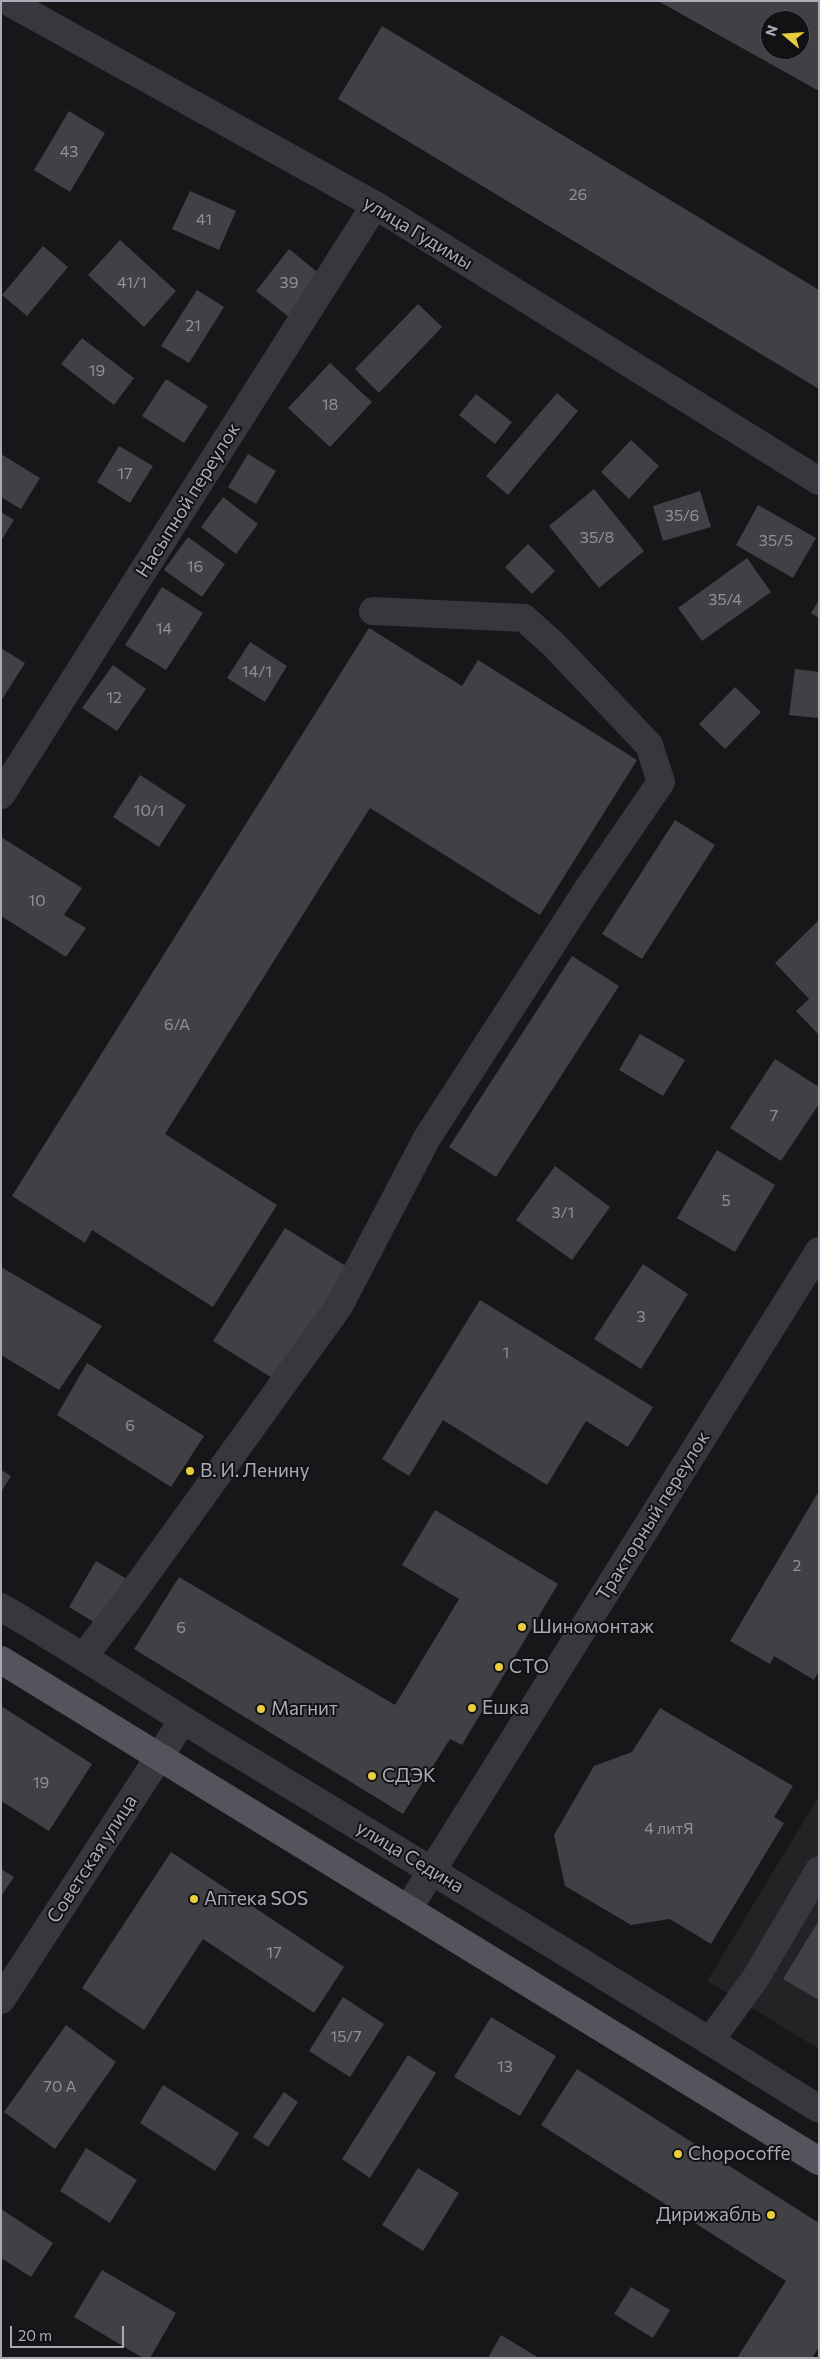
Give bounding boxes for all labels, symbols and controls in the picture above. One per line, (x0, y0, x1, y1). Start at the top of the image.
north arrow (760, 10, 810, 60)
text: N (762, 23, 781, 38)
house number: 43 (60, 142, 78, 162)
house number: 26 (569, 185, 587, 205)
street label: улица Гудимы (359, 191, 477, 275)
house number: 41 (196, 210, 212, 230)
house number: 41/1 (117, 273, 147, 293)
house number: 39 (280, 273, 298, 293)
house number: 21 (185, 316, 201, 336)
house number: 19 (89, 361, 105, 381)
house number: 18 (322, 395, 338, 415)
street label: Насыпной переулок (131, 418, 245, 582)
house number: 17 (117, 464, 133, 484)
house number: 35/6 (665, 506, 699, 526)
house number: 35/8 (580, 528, 614, 548)
house number: 35/5 (759, 531, 793, 551)
house number: 16 (187, 557, 203, 577)
house number: 35/4 (708, 590, 742, 610)
house number: 14 (156, 619, 172, 639)
house number: 14/1 (242, 662, 272, 682)
house number: 12 (106, 688, 122, 708)
house number: 10/1 (134, 801, 164, 821)
house number: 10 (28, 891, 46, 911)
house number: 6/А (164, 1015, 190, 1035)
house number: 7 (770, 1106, 778, 1126)
house number: 5 (721, 1191, 731, 1211)
house number: 3/1 (552, 1203, 574, 1223)
house number: 3 (636, 1307, 646, 1327)
house number: 1 (503, 1343, 509, 1363)
house number: 6 (125, 1416, 135, 1436)
street label: Тракторный переулок (592, 1427, 714, 1605)
place label: В. И. Ленину (200, 1460, 310, 1482)
marker: В. И. Ленину (184, 1465, 196, 1477)
house number: 2 (793, 1556, 801, 1576)
place label: Шиномонтаж (532, 1616, 654, 1638)
house number: 6 (176, 1618, 186, 1638)
marker: Шиномонтаж (516, 1621, 528, 1633)
place label: СТО (509, 1656, 549, 1678)
marker: СТО (493, 1661, 505, 1673)
place label: Ешка (482, 1697, 529, 1719)
place label: Магнит (271, 1698, 338, 1720)
marker: Ешка (466, 1702, 478, 1714)
marker: Магнит (255, 1703, 267, 1715)
place label: СДЭК (382, 1765, 436, 1787)
marker: СДЭК (366, 1770, 378, 1782)
house number: 19 (33, 1773, 49, 1793)
street label: Советская улица (42, 1791, 142, 1927)
street label: улица Седина (352, 1816, 468, 1898)
house number: 4 литЯ (644, 1819, 694, 1839)
place label: Аптека SOS (204, 1888, 308, 1910)
marker: Аптека SOS (188, 1893, 200, 1905)
house number: 17 (266, 1943, 282, 1963)
house number: 15/7 (330, 2027, 362, 2047)
house number: 13 (497, 2057, 513, 2077)
house number: 70 А (44, 2077, 76, 2097)
place label: Chopocoffe (688, 2143, 791, 2165)
marker: Chopocoffe (672, 2148, 684, 2160)
place label: Дирижабль (656, 2204, 761, 2226)
marker: Дирижабль (765, 2209, 777, 2221)
scale bar (12, 2316, 126, 2348)
text: 20 m (18, 2326, 52, 2344)

